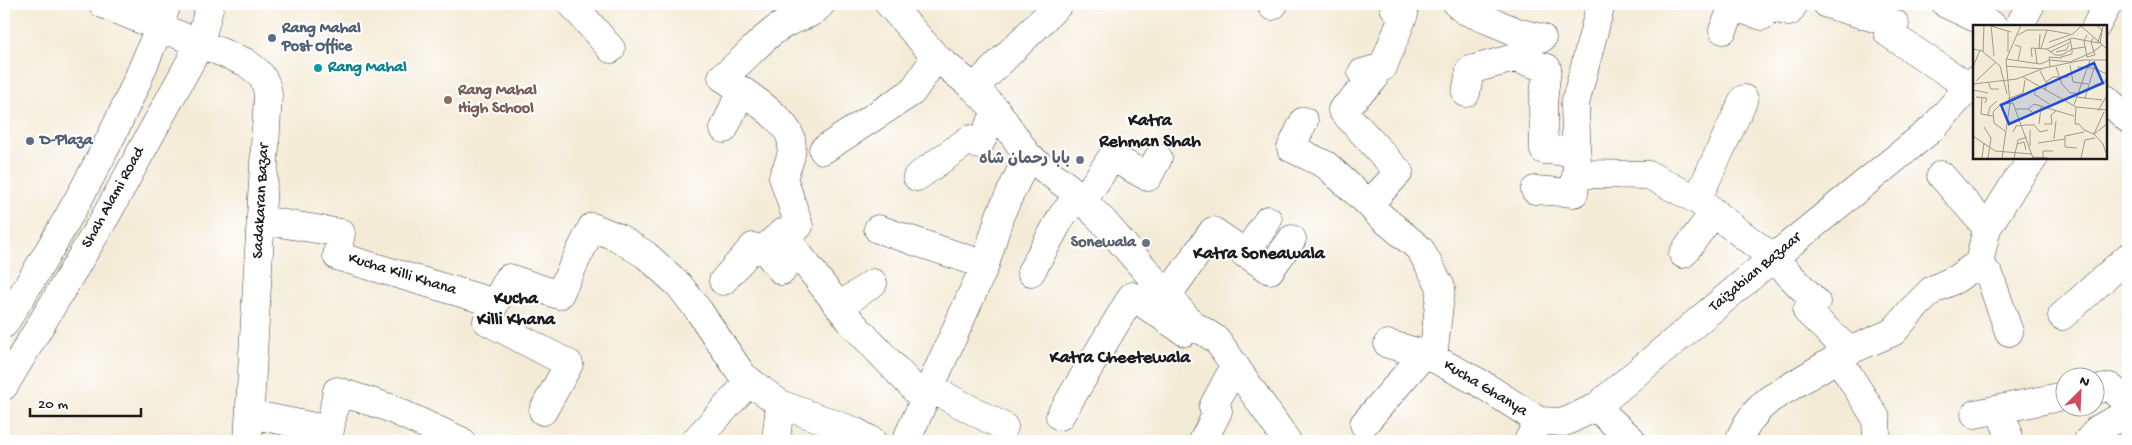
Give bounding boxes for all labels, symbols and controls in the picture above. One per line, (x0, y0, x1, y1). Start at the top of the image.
place label: Rang Mahal Post Office (281, 20, 361, 57)
inset map (1973, 25, 2107, 159)
marker: Rang Mahal Post Office (266, 32, 278, 44)
place label: Rang Mahal (327, 59, 407, 78)
marker: Rang Mahal (312, 62, 324, 74)
place label: Rang Mahal High School (457, 82, 537, 119)
marker: Rang Mahal High School (442, 94, 454, 106)
district label: Katra Rehman Shah (1098, 111, 1201, 153)
place label: D-Plaza (38, 132, 94, 151)
marker: D-Plaza (24, 135, 36, 147)
street label: Sadakaran Bazar (249, 142, 275, 259)
street label: Shah Alami Road (78, 143, 150, 252)
place label: بابا رحمان شاہ (979, 150, 1070, 170)
marker: بابا رحمان شاہ (1074, 154, 1086, 166)
street label: Taizabian Bazaar (1705, 228, 1807, 318)
place label: Sonewala (1071, 234, 1137, 253)
marker: Sonewala (1140, 237, 1152, 249)
district label: Katra Soneawala (1192, 244, 1326, 265)
street label: Kucha Killi Khana (345, 249, 460, 301)
district label: Kucha Killi Khana (476, 289, 556, 331)
district label: Katra Cheetewala (1049, 348, 1191, 369)
street label: Kucha Ghanya (1439, 356, 1532, 422)
north arrow (2054, 368, 2104, 418)
text: N (2077, 373, 2092, 392)
scale bar (30, 385, 141, 417)
text: 20 m (38, 396, 68, 414)

